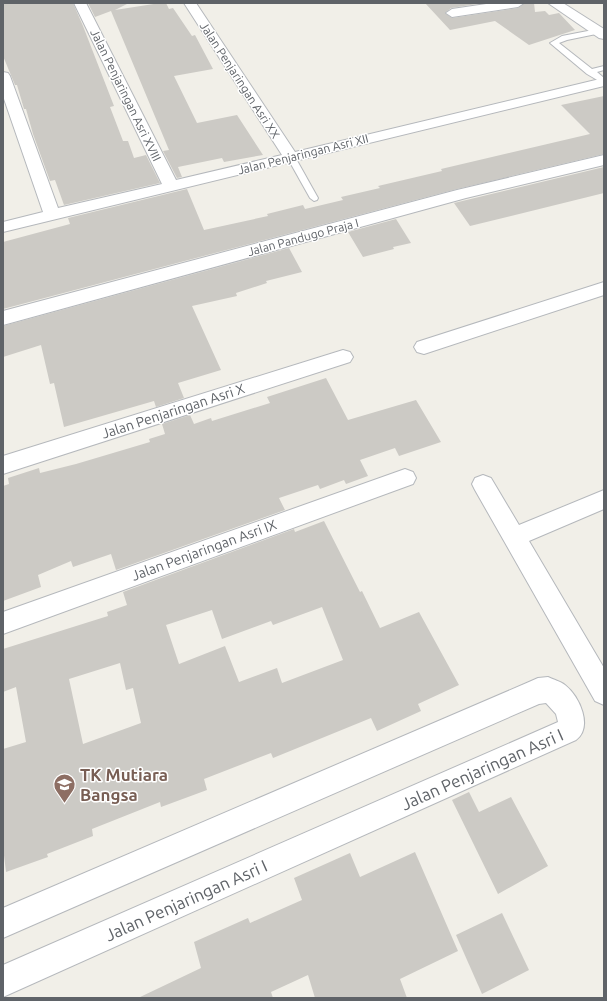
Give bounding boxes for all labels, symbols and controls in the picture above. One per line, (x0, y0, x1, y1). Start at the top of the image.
street label: Jalan Penjaringan Asri XX (198, 19, 283, 141)
street label: Jalan Penjaringan Asri XVIII (88, 27, 164, 163)
street label: Jalan Penjaringan Asri XII (236, 131, 370, 177)
street label: Jalan Pandugo Praja I (246, 216, 360, 258)
street label: Jalan Penjaringan Asri X (99, 380, 247, 442)
street label: Jalan Penjaringan Asri IX (129, 516, 279, 584)
street label: Jalan Penjaringan Asri I (398, 725, 566, 813)
place label: TK Mutiara Bangsa (80, 765, 168, 804)
school or university icon: TK Mutiara Bangsa (51, 771, 77, 804)
street label: Jalan Penjaringan Asri I (102, 856, 270, 944)

